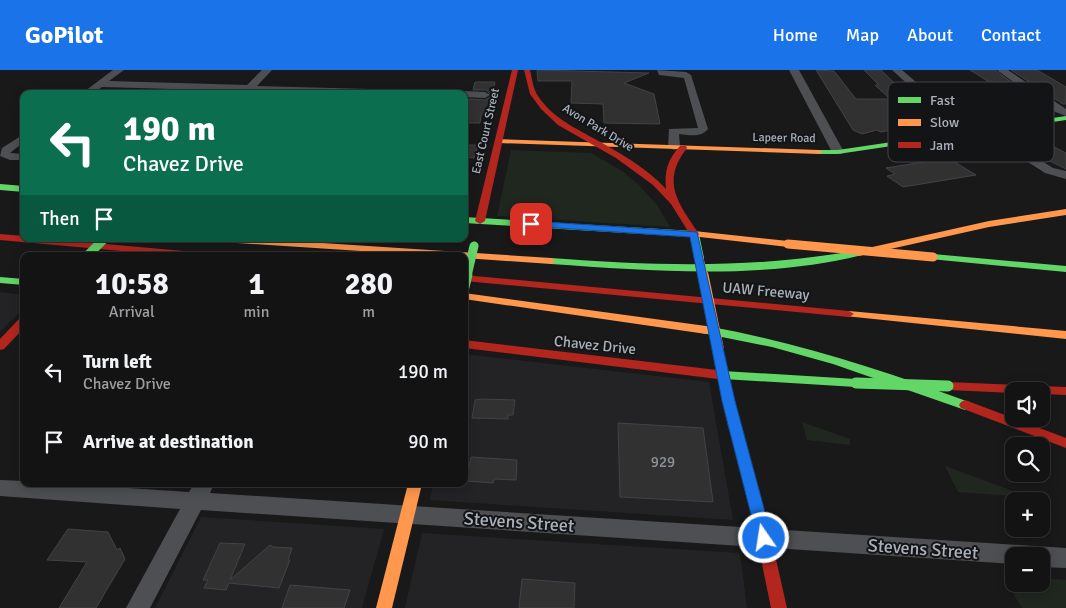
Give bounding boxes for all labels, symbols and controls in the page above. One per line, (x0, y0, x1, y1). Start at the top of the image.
text: GoPilot (25, 20, 103, 50)
text: Home (773, 24, 818, 46)
text: Map (846, 24, 879, 46)
text: About (907, 24, 953, 46)
text: Contact (981, 24, 1041, 46)
legend (888, 82, 1054, 162)
street label: East Court Street (469, 87, 503, 175)
text: Fast (930, 92, 955, 109)
street label: Avon Park Drive (560, 101, 636, 155)
text: 190 m (123, 107, 216, 150)
icon: left (40, 110, 105, 175)
text: Slow (930, 114, 959, 131)
street label: Lapeer Road (752, 130, 816, 146)
text: Jam (930, 137, 954, 154)
text: Chavez Drive (123, 150, 244, 177)
pin (510, 203, 552, 245)
icon: arrive (90, 205, 118, 233)
text: Then (40, 207, 80, 231)
icon: arrive (517, 210, 545, 238)
text: 10:58 (95, 266, 169, 303)
text: 1 (248, 266, 265, 303)
text: 280 (344, 266, 393, 303)
street label: UAW Freeway (722, 278, 810, 304)
text: Arrival (109, 302, 155, 322)
text: min (244, 302, 269, 322)
text: m (362, 302, 375, 322)
street label: Chavez Drive (553, 332, 637, 358)
text: Turn left (83, 350, 152, 374)
icon: left (40, 358, 68, 386)
text: 190 m (398, 360, 448, 384)
text: Chavez Drive (83, 374, 171, 394)
map controls (1005, 382, 1050, 592)
button: sound (1005, 382, 1050, 427)
icon: arrive (40, 428, 68, 456)
text: Arrive at destination (83, 430, 254, 454)
text: 90 m (408, 430, 448, 454)
button: search (1005, 437, 1050, 482)
house number: 929 (651, 453, 675, 471)
button: + (1005, 492, 1050, 537)
street label: Stevens Street (463, 507, 575, 537)
position arrow (737, 511, 789, 563)
street label: Stevens Street (867, 534, 979, 564)
button: − (1005, 547, 1050, 592)

